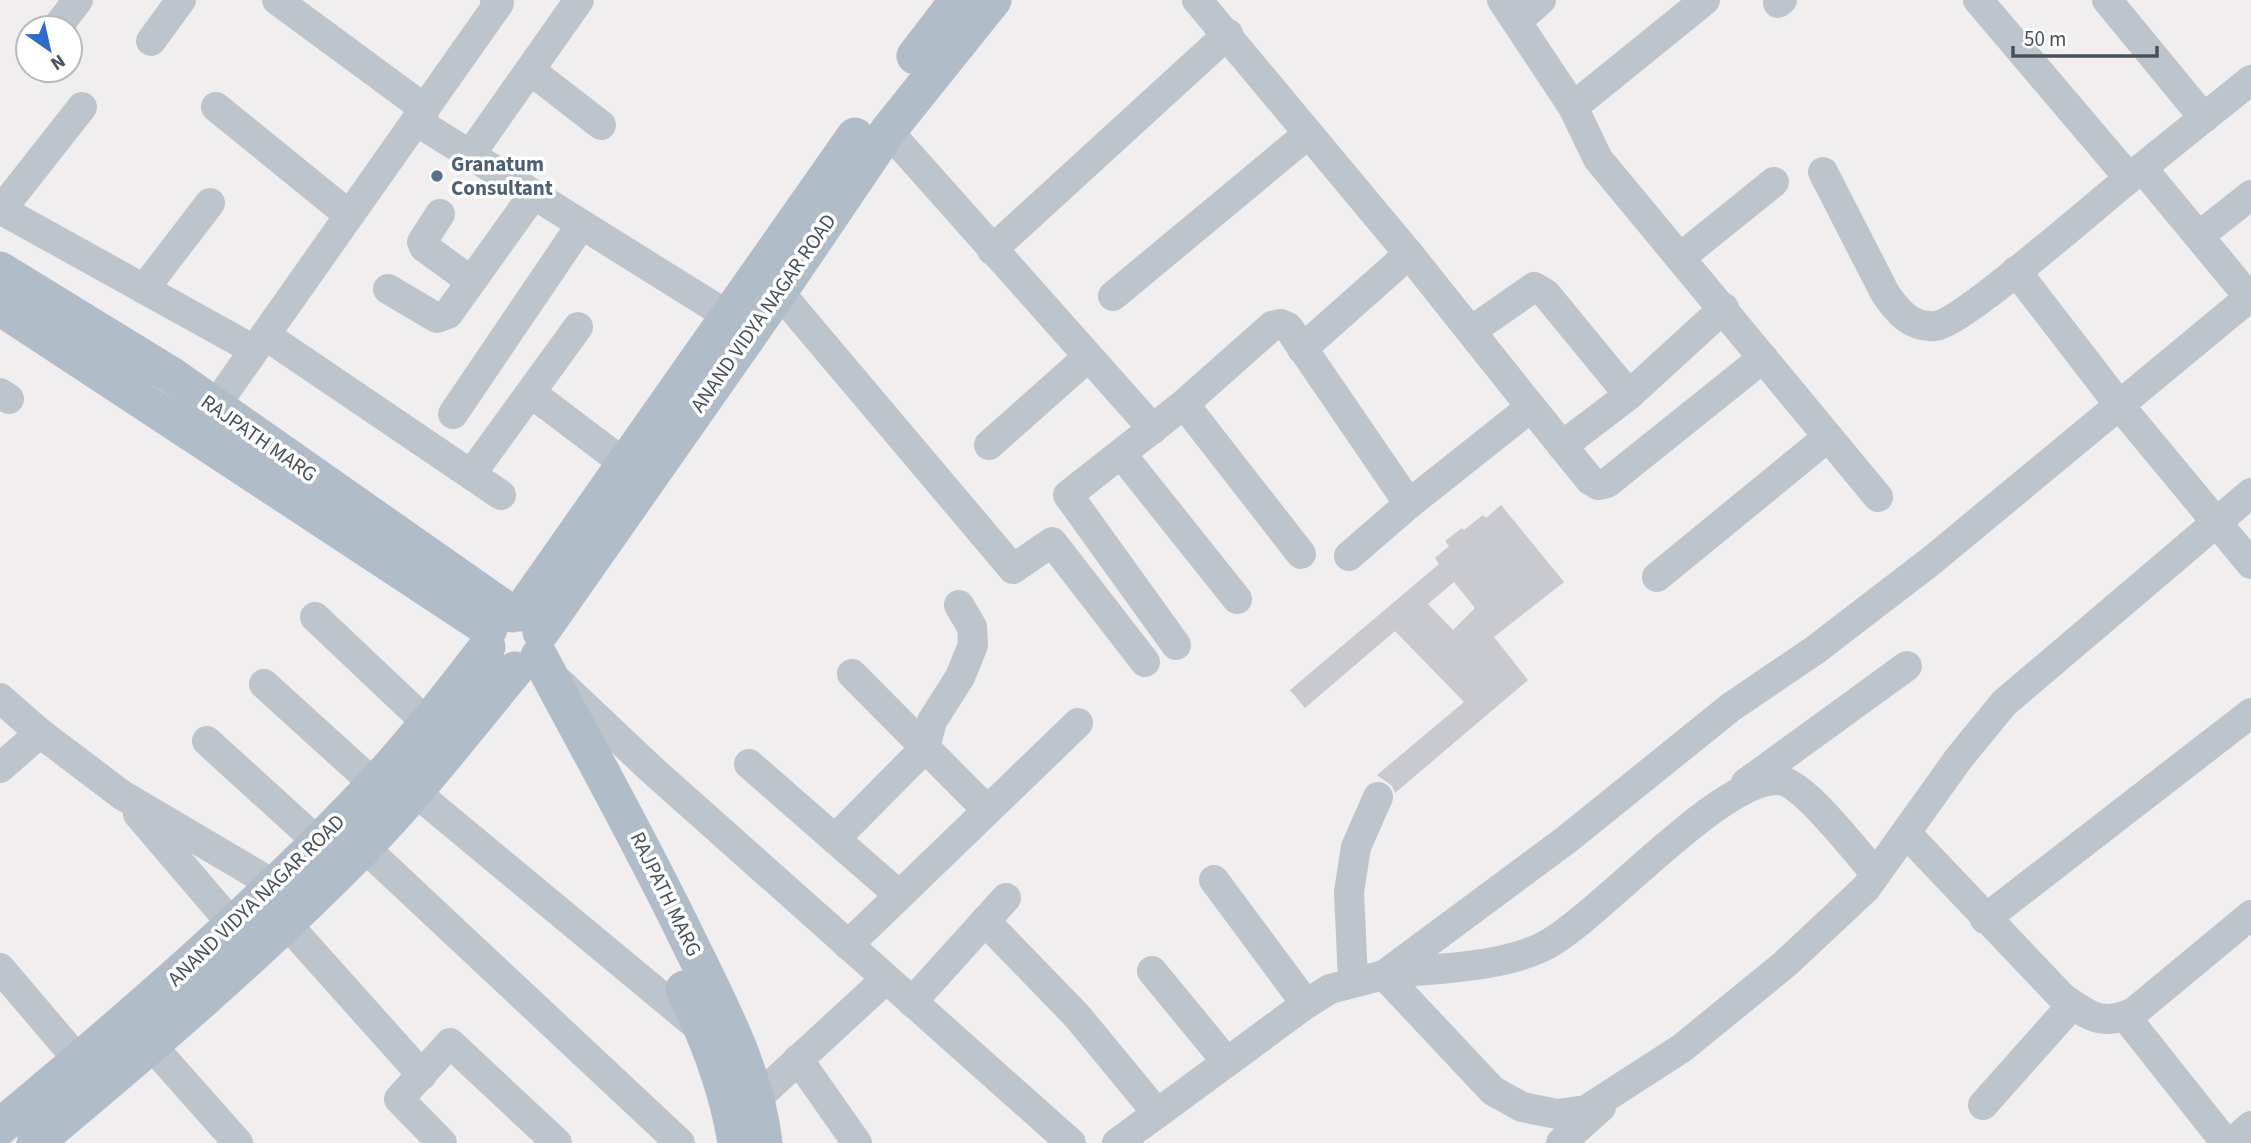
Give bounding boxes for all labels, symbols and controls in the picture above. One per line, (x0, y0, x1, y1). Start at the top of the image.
north arrow (14, 14, 84, 84)
scale bar (2013, 14, 2156, 58)
text: 50 m (2024, 24, 2066, 54)
text: N (45, 47, 70, 77)
place label: Granatum Consultant (451, 149, 553, 203)
marker: Granatum Consultant (429, 168, 445, 184)
street label: ANAND VIDYA NAGAR ROAD (683, 208, 843, 418)
street label: RAJPATH MARG (195, 387, 323, 489)
street label: ANAND VIDYA NAGAR ROAD (161, 807, 351, 993)
street label: RAJPATH MARG (623, 827, 709, 961)

